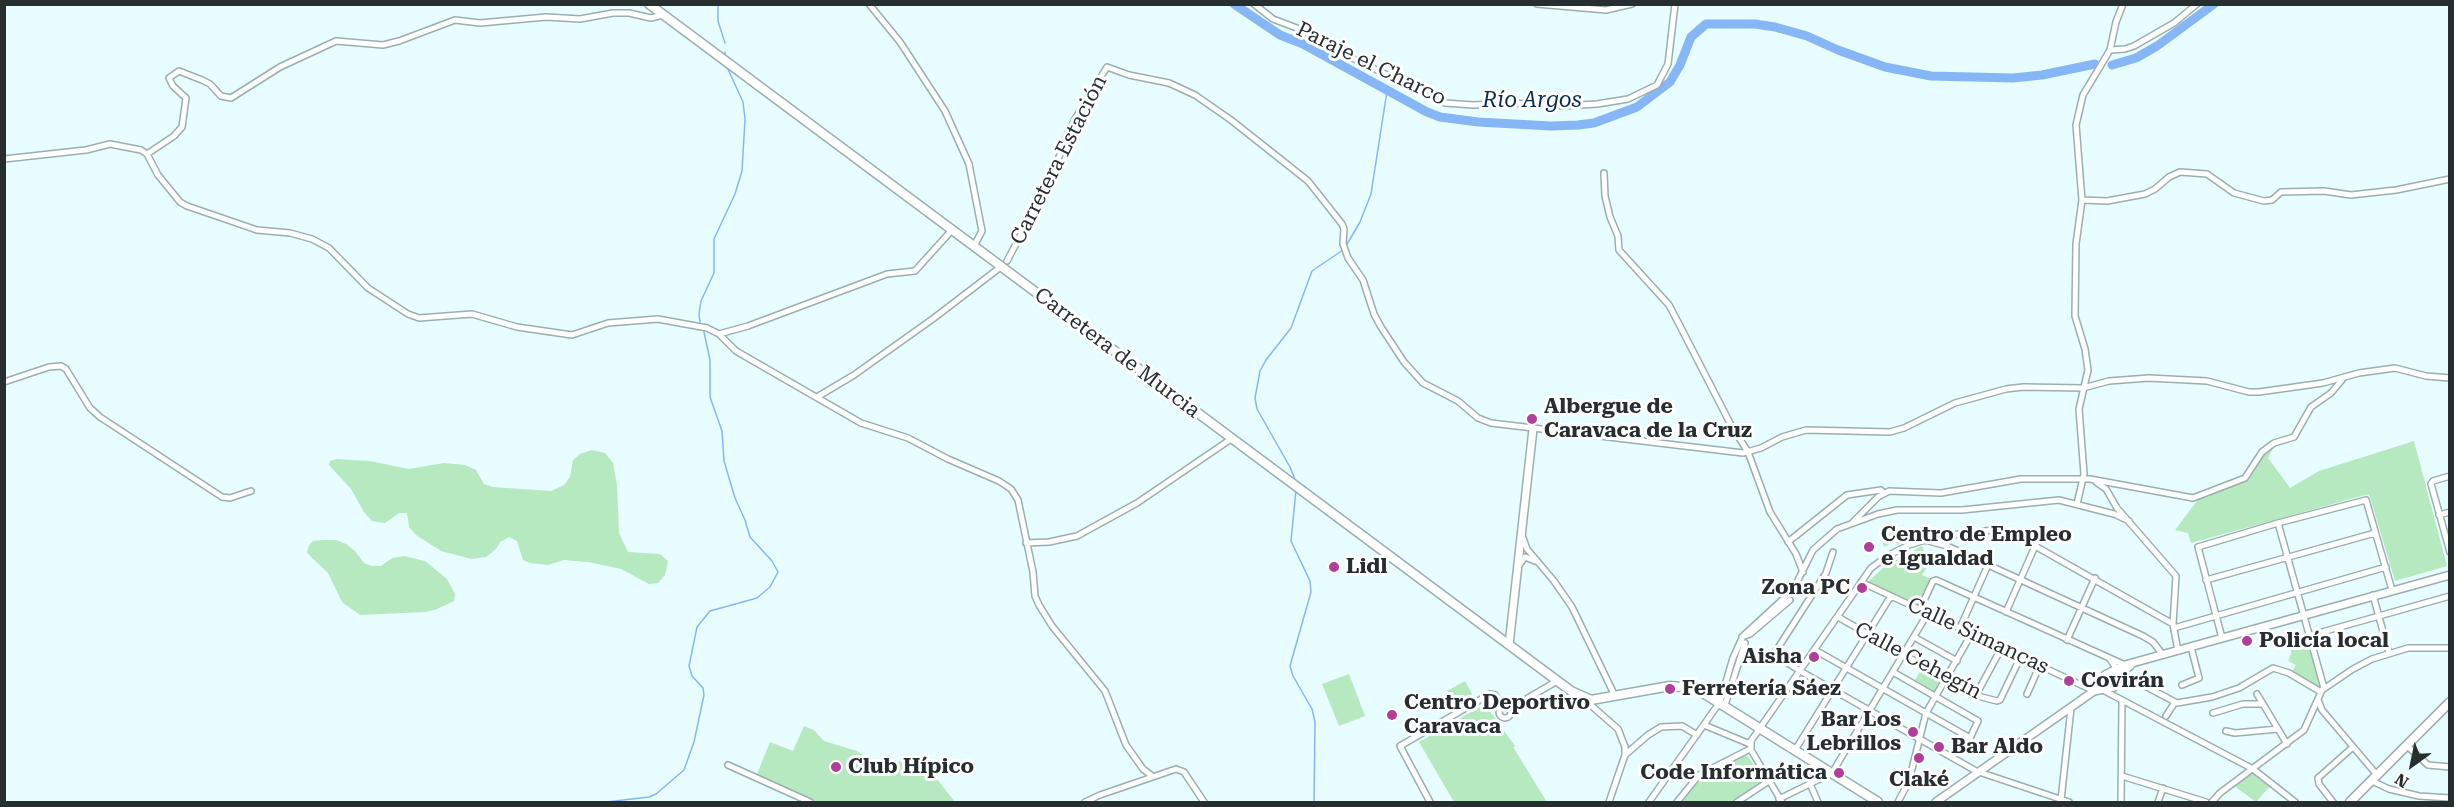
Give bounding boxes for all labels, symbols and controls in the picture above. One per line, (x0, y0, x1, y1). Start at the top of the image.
street label: Paraje el Charco (1292, 17, 1450, 111)
street label: Carretera Estación (1005, 71, 1113, 249)
water label: Río Argos (1482, 88, 1582, 114)
street label: Carretera de Murcia (1029, 283, 1205, 423)
place label: Albergue de Caravaca de la Cruz (1544, 394, 1752, 444)
marker: Albergue de Caravaca de la Cruz (1525, 412, 1539, 426)
place label: Centro de Empleo e Igualdad (1881, 522, 2072, 572)
marker: Centro de Empleo e Igualdad (1862, 540, 1876, 554)
place label: Lidl (1346, 554, 1387, 580)
marker: Lidl (1327, 560, 1341, 574)
place label: Zona PC (1761, 575, 1850, 601)
marker: Zona PC (1855, 581, 1869, 595)
street label: Calle Simancas (1903, 592, 2053, 680)
street label: Calle Cehegín (1850, 617, 1986, 705)
place label: Policía local (2259, 628, 2389, 654)
marker: Policía local (2240, 634, 2254, 648)
place label: Aisha (1743, 644, 1802, 670)
marker: Aisha (1807, 650, 1821, 664)
place label: Covirán (2081, 668, 2164, 694)
marker: Covirán (2062, 674, 2076, 688)
place label: Ferretería Sáez (1682, 676, 1841, 702)
marker: Ferretería Sáez (1663, 682, 1677, 696)
place label: Centro Deportivo Caravaca (1404, 690, 1590, 740)
place label: Bar Los Lebrillos (1806, 707, 1901, 757)
marker: Centro Deportivo Caravaca (1385, 708, 1399, 722)
marker: Bar Los Lebrillos (1906, 725, 1920, 739)
place label: Bar Aldo (1951, 734, 2043, 760)
north arrow (2382, 735, 2442, 795)
marker: Bar Aldo (1932, 740, 1946, 754)
marker: Claké (1912, 751, 1926, 765)
place label: Club Hípico (848, 754, 974, 780)
marker: Club Hípico (829, 760, 843, 774)
place label: Code Informática (1640, 760, 1827, 786)
marker: Code Informática (1832, 766, 1846, 780)
place label: Claké (1889, 767, 1949, 793)
text: N (2392, 769, 2412, 792)

